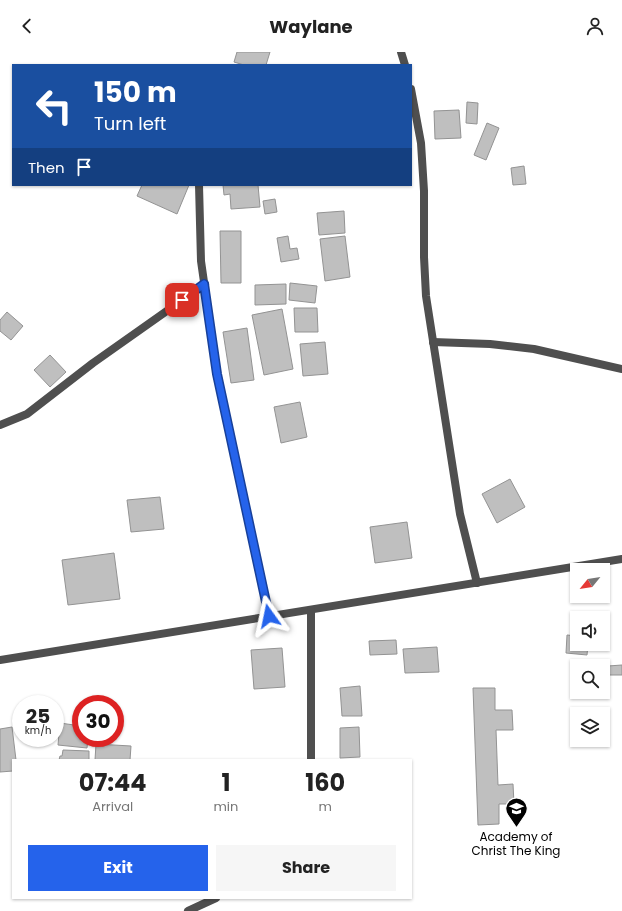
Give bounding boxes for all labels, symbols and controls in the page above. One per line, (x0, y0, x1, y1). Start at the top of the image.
text: Waylane (269, 14, 353, 39)
icon: back (16, 15, 38, 37)
icon: person (584, 15, 606, 37)
text: 150 m (94, 73, 177, 112)
icon: left (28, 80, 80, 132)
text: Turn left (94, 111, 166, 136)
icon: arrive (73, 156, 95, 178)
text: Then (28, 157, 65, 178)
pin (165, 283, 199, 317)
icon: arrive (171, 289, 193, 311)
north arrow (570, 563, 610, 603)
map controls (570, 563, 610, 747)
position arrow (248, 595, 290, 637)
button: sound (570, 611, 610, 651)
button: search (570, 659, 610, 699)
speed limit sign: 30 (72, 695, 124, 747)
text: 25 (26, 702, 50, 730)
button: layers (570, 707, 610, 747)
text: km/h (25, 723, 51, 738)
text: 07:44 (79, 766, 147, 799)
text: 1 (221, 766, 230, 799)
text: 160 (305, 766, 345, 799)
school or university icon: Academy of Christ The King (503, 796, 529, 829)
text: Arrival (92, 797, 133, 816)
text: min (213, 797, 238, 816)
text: m (318, 797, 332, 816)
place label: Academy of Christ The King (472, 828, 560, 859)
button: Exit (28, 845, 208, 891)
button: Share (216, 845, 396, 891)

